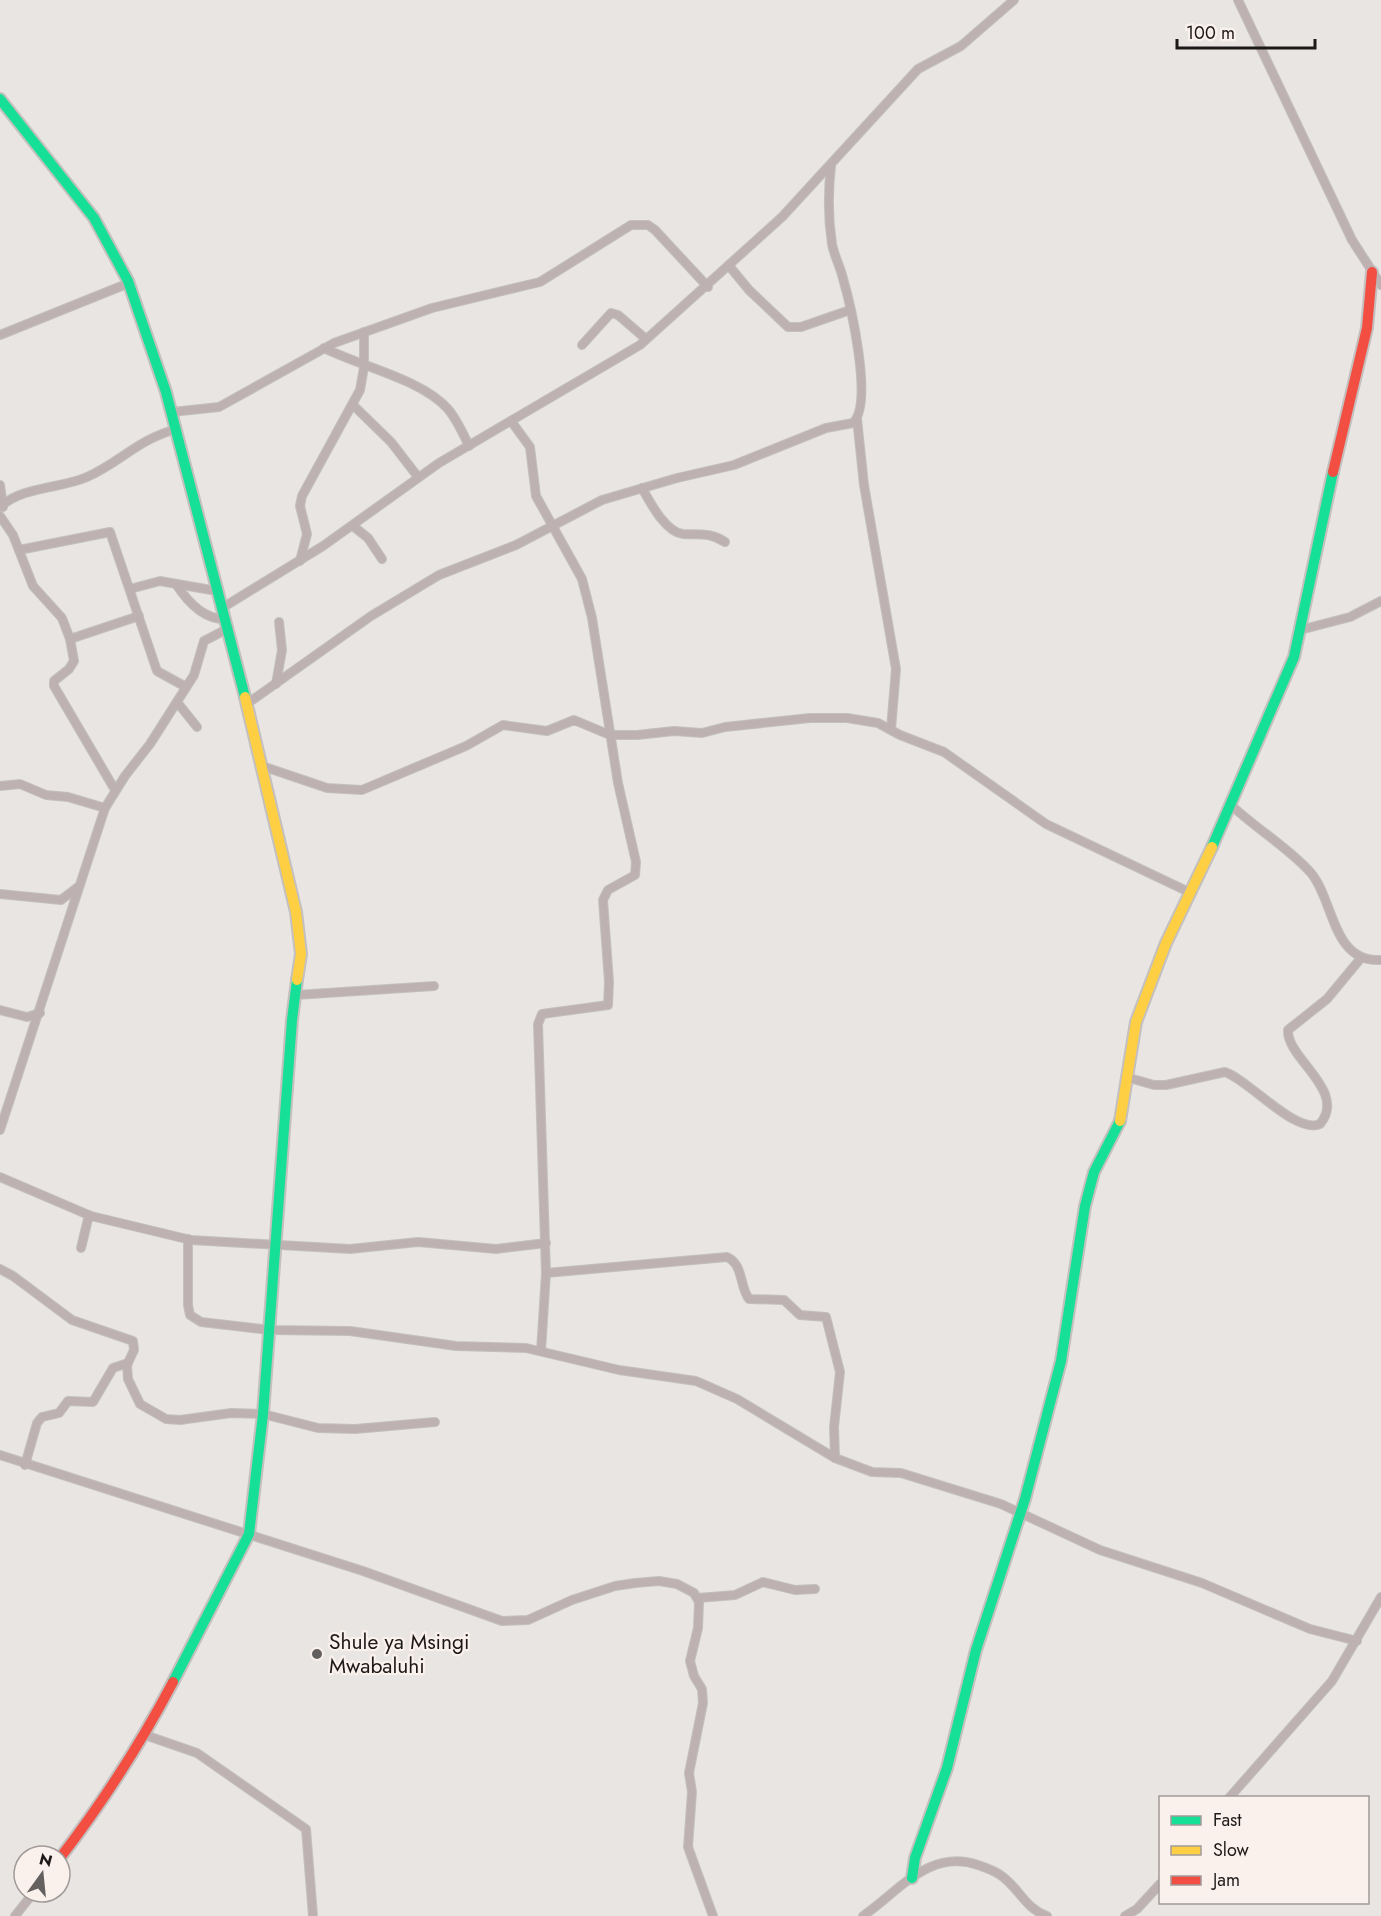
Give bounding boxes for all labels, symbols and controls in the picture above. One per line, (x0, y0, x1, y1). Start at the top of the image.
scale bar (1177, 12, 1315, 50)
text: 100 m (1186, 20, 1235, 46)
place label: Shule ya Msingi Mwabaluhi (329, 1627, 470, 1681)
marker: Shule ya Msingi Mwabaluhi (310, 1647, 324, 1661)
legend (1159, 1796, 1369, 1904)
text: Fast (1213, 1807, 1242, 1833)
text: Slow (1213, 1837, 1250, 1863)
north arrow (12, 1844, 72, 1904)
text: N (37, 1847, 55, 1873)
text: Jam (1211, 1867, 1240, 1893)

